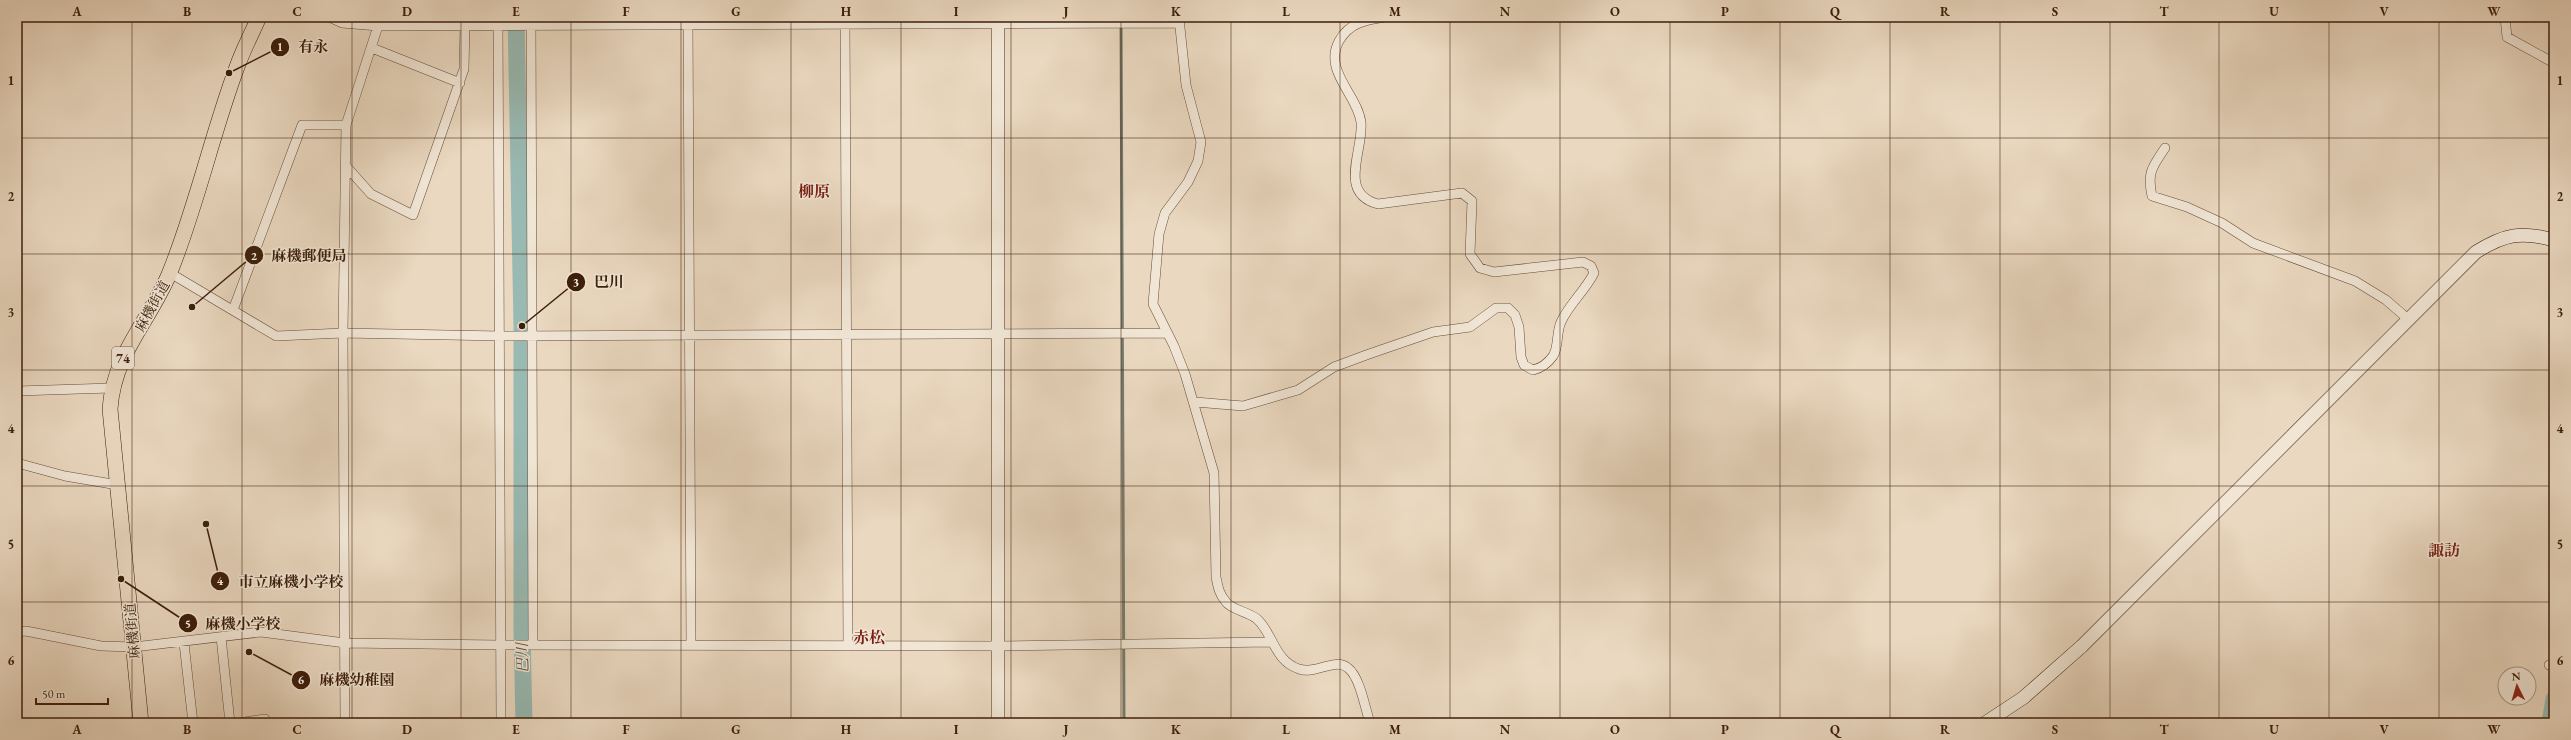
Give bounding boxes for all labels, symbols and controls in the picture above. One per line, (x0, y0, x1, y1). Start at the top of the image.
text: A (71, 3, 82, 20)
text: B (183, 3, 191, 20)
text: C (292, 3, 302, 20)
text: D (402, 3, 412, 20)
text: E (512, 3, 520, 20)
text: F (622, 3, 630, 20)
text: G (731, 3, 741, 20)
text: H (841, 3, 852, 20)
text: I (954, 3, 959, 20)
text: J (1062, 3, 1069, 20)
text: K (1171, 3, 1182, 20)
text: L (1282, 3, 1290, 20)
text: M (1389, 3, 1401, 20)
text: N (1500, 3, 1511, 20)
text: O (1610, 3, 1620, 20)
text: P (1721, 3, 1729, 20)
text: Q (1830, 3, 1842, 20)
text: R (1940, 3, 1950, 20)
text: S (2052, 3, 2058, 20)
text: T (2159, 3, 2169, 20)
text: U (2269, 3, 2279, 20)
text: V (2379, 3, 2389, 20)
text: W (2487, 3, 2501, 20)
callout: 有永 (270, 33, 336, 60)
text: 有永 (298, 37, 328, 56)
text: 1 (277, 39, 283, 55)
text: 1 (8, 72, 15, 89)
text: 1 (2557, 72, 2564, 89)
district label: 柳原 (798, 181, 830, 202)
text: 2 (8, 188, 15, 205)
text: 2 (2557, 188, 2564, 205)
callout: 麻機郵便局 (244, 242, 355, 269)
text: 麻機郵便局 (271, 246, 347, 265)
text: 2 (251, 248, 258, 264)
callout: 巴川 (566, 268, 632, 295)
text: 巴川 (594, 272, 624, 291)
text: 3 (573, 274, 579, 290)
street label: 麻機街道 (131, 277, 173, 335)
text: 3 (8, 304, 15, 321)
text: 3 (2557, 304, 2564, 321)
road number: 74 (112, 347, 134, 369)
text: 4 (8, 420, 15, 437)
text: 4 (2557, 420, 2564, 437)
text: 5 (8, 536, 14, 553)
text: 5 (2557, 536, 2563, 553)
district label: 諏訪 (2428, 540, 2460, 561)
callout: 市立麻機小学校 (210, 568, 351, 595)
text: 市立麻機小学校 (238, 572, 344, 591)
text: 4 (217, 573, 224, 589)
street label: 麻機街道 (121, 602, 143, 660)
callout: 麻機小学校 (178, 610, 289, 637)
text: 麻機小学校 (205, 614, 281, 633)
text: 5 (185, 616, 191, 632)
district label: 赤松 (853, 627, 885, 648)
water label: 巴川 (512, 641, 532, 673)
text: 6 (8, 652, 15, 669)
text: 6 (2557, 652, 2564, 669)
callout: 麻機幼稚園 (291, 666, 402, 693)
north arrow (2497, 666, 2537, 706)
text: N (2511, 669, 2521, 683)
text: 麻機幼稚園 (319, 670, 395, 689)
text: 6 (298, 672, 305, 688)
scale bar (36, 680, 108, 706)
text: 50 m (42, 686, 66, 702)
text: A (71, 721, 82, 738)
text: B (183, 721, 191, 738)
text: C (292, 721, 302, 738)
text: D (402, 721, 412, 738)
text: E (512, 721, 520, 738)
text: F (622, 721, 630, 738)
text: G (731, 721, 741, 738)
text: H (841, 721, 852, 738)
text: I (954, 721, 959, 738)
text: J (1062, 721, 1069, 738)
text: K (1171, 721, 1182, 738)
text: L (1282, 721, 1290, 738)
text: M (1389, 721, 1401, 738)
text: N (1500, 721, 1511, 738)
text: O (1610, 721, 1620, 738)
text: P (1721, 721, 1729, 738)
text: Q (1830, 721, 1842, 738)
text: R (1940, 721, 1950, 738)
text: S (2052, 721, 2058, 738)
text: T (2159, 721, 2169, 738)
text: U (2269, 721, 2279, 738)
text: V (2379, 721, 2389, 738)
text: W (2487, 721, 2501, 738)

